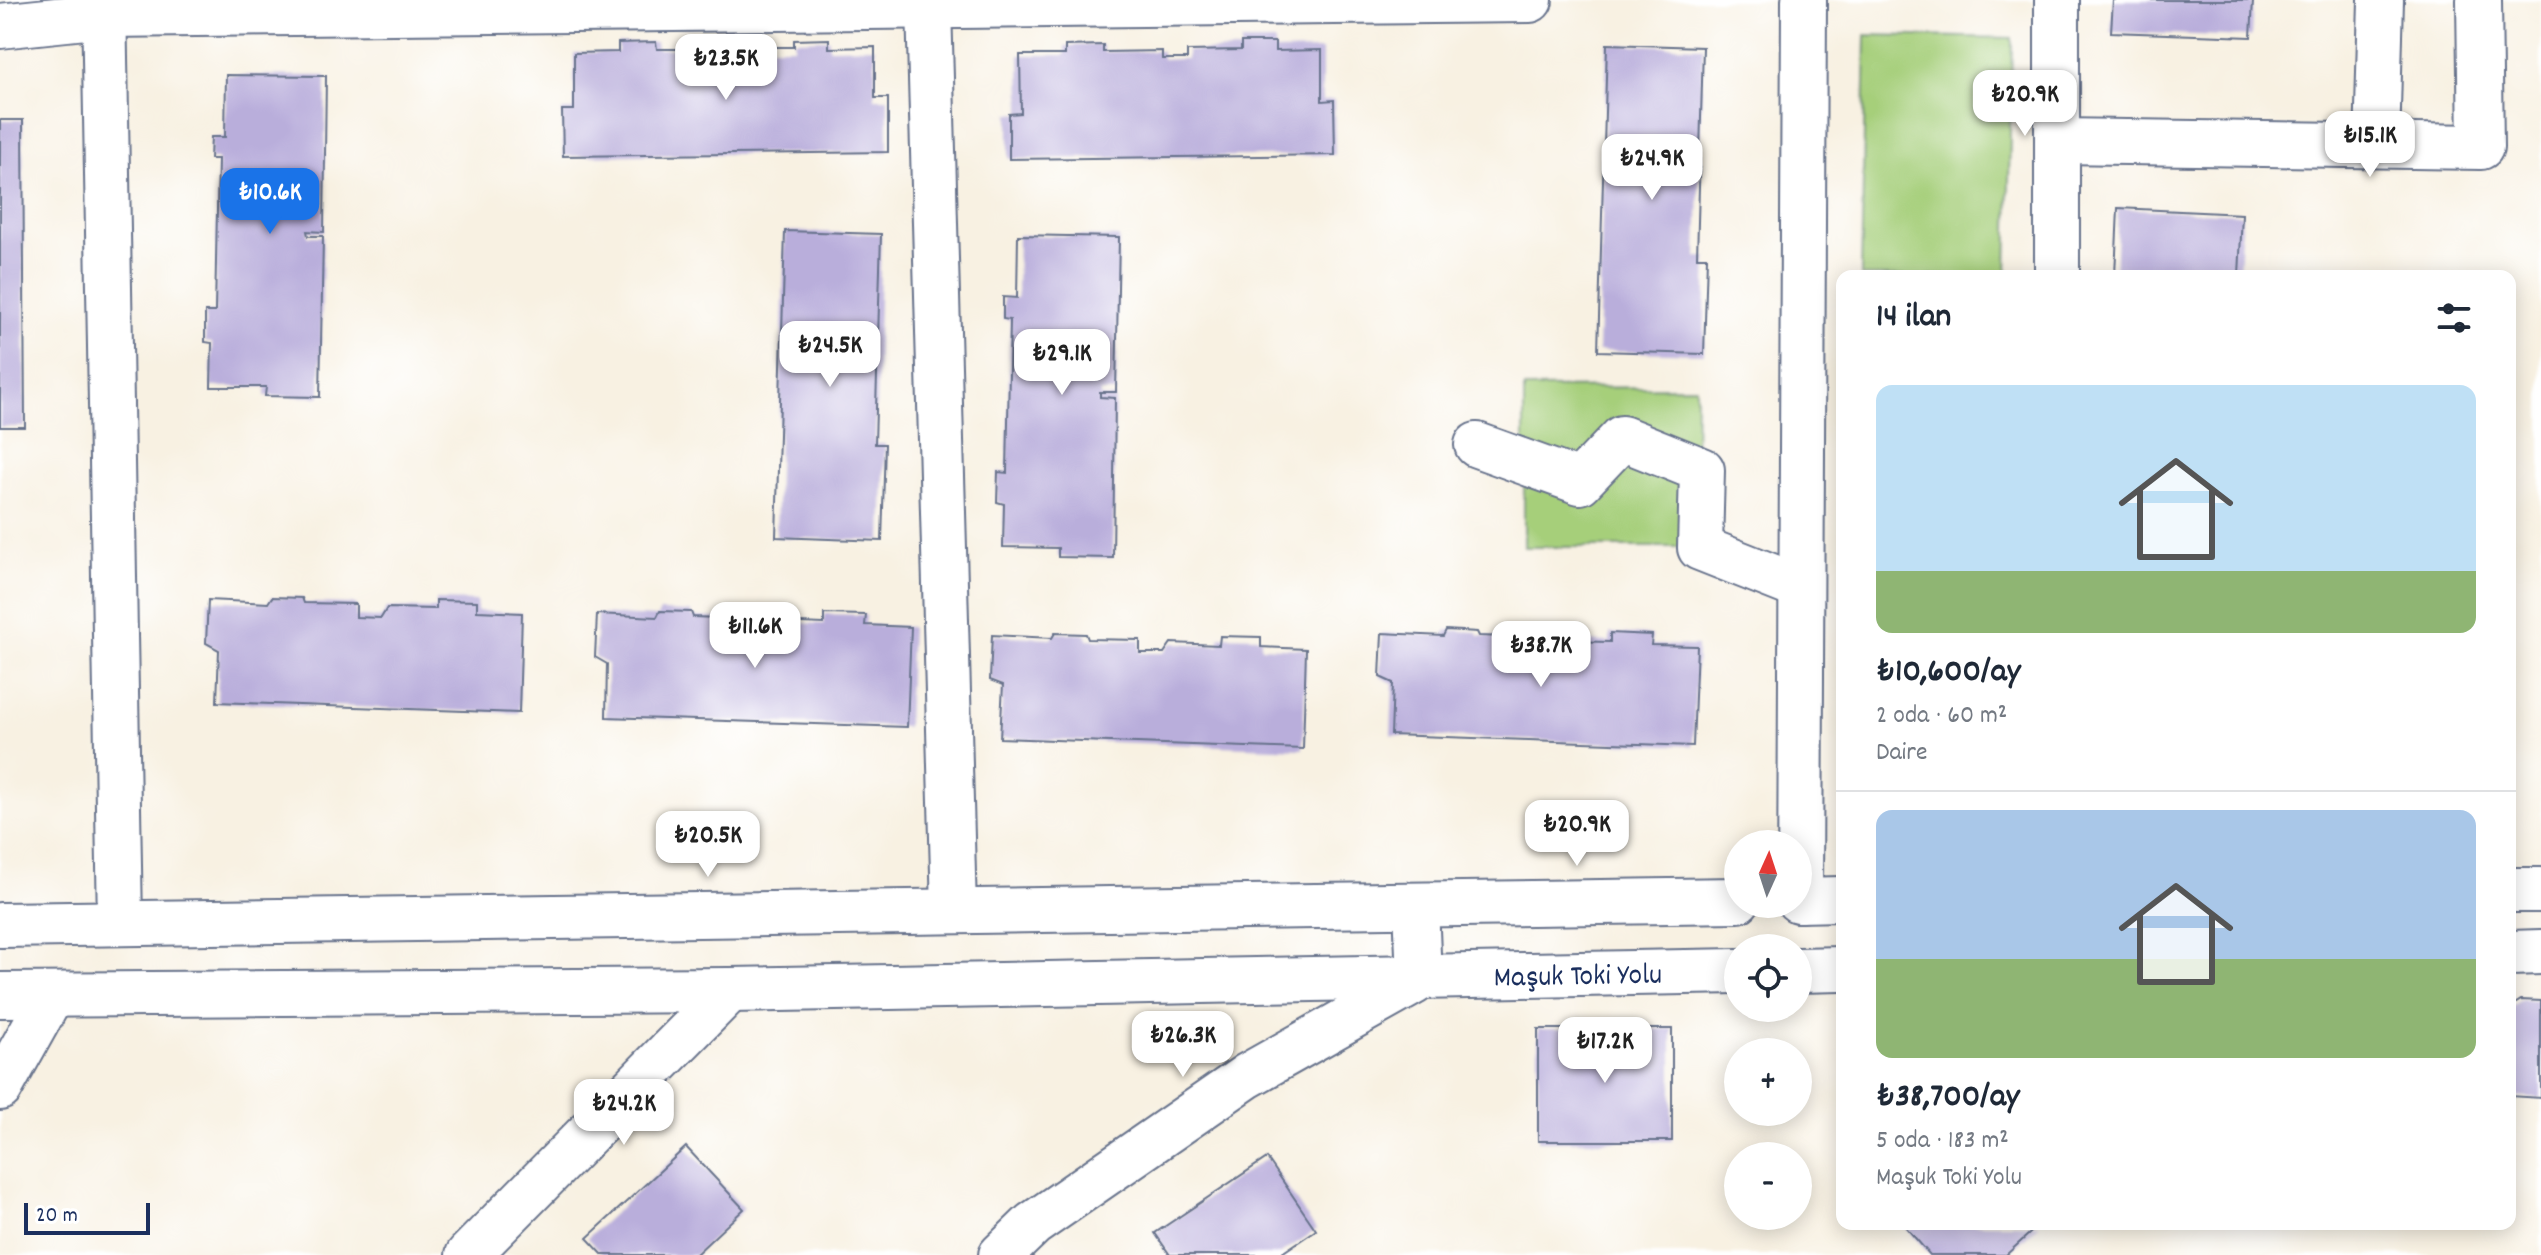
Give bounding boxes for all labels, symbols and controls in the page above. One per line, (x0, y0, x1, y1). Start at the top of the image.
pin: ₺23.5K (661, 34, 791, 102)
text: ₺23.5K (693, 41, 759, 78)
pin: ₺20.9K (1960, 70, 2090, 138)
text: ₺20.9K (1991, 77, 2059, 114)
pin: ₺15.1K (2305, 111, 2435, 179)
text: ₺15.1K (2343, 118, 2397, 155)
pin: ₺24.9K (1587, 134, 1717, 202)
text: ₺24.9K (1620, 141, 1684, 178)
pin: ₺10.6K (205, 168, 335, 236)
text: ₺10.6K (238, 175, 302, 212)
text: 14 ilan (1876, 294, 1951, 343)
icon: filters (2432, 296, 2476, 340)
pin: ₺24.5K (765, 321, 895, 389)
text: ₺24.5K (797, 328, 863, 365)
pin: ₺29.1K (997, 329, 1127, 397)
text: ₺29.1K (1032, 336, 1092, 373)
icon: home (2104, 437, 2248, 581)
pin: ₺11.6K (690, 602, 820, 670)
text: ₺11.6K (728, 609, 782, 646)
pin: ₺38.7K (1476, 621, 1606, 689)
text: ₺38.7K (1510, 628, 1572, 665)
text: ₺10,600/ay (1876, 649, 2021, 698)
text: 2 oda · 60 m² (1876, 698, 2007, 735)
text: Daire (1876, 735, 1927, 772)
pin: ₺20.9K (1512, 800, 1642, 868)
text: ₺20.9K (1543, 807, 1611, 844)
pin: ₺20.5K (643, 811, 773, 879)
text: ₺20.5K (674, 818, 742, 855)
north arrow (1724, 830, 1812, 918)
map controls (1724, 830, 1812, 1230)
icon: home (2104, 862, 2248, 1006)
button: locate (1724, 934, 1812, 1022)
street label: Maşuk Toki Yolu (1493, 955, 1663, 1002)
pin: ₺26.3K (1118, 1011, 1248, 1079)
pin: ₺17.2K (1540, 1017, 1670, 1085)
text: ₺26.3K (1150, 1018, 1216, 1055)
text: ₺17.2K (1576, 1024, 1634, 1061)
button: + (1724, 1038, 1812, 1126)
text: ₺38,700/ay (1876, 1074, 2020, 1123)
pin: ₺24.2K (559, 1079, 689, 1147)
text: ₺24.2K (592, 1086, 656, 1123)
text: 5 oda · 183 m² (1876, 1123, 2009, 1160)
button: − (1724, 1142, 1812, 1230)
text: Maşuk Toki Yolu (1876, 1160, 2022, 1197)
scale bar (24, 1199, 150, 1235)
text: 20 m (36, 1201, 78, 1232)

